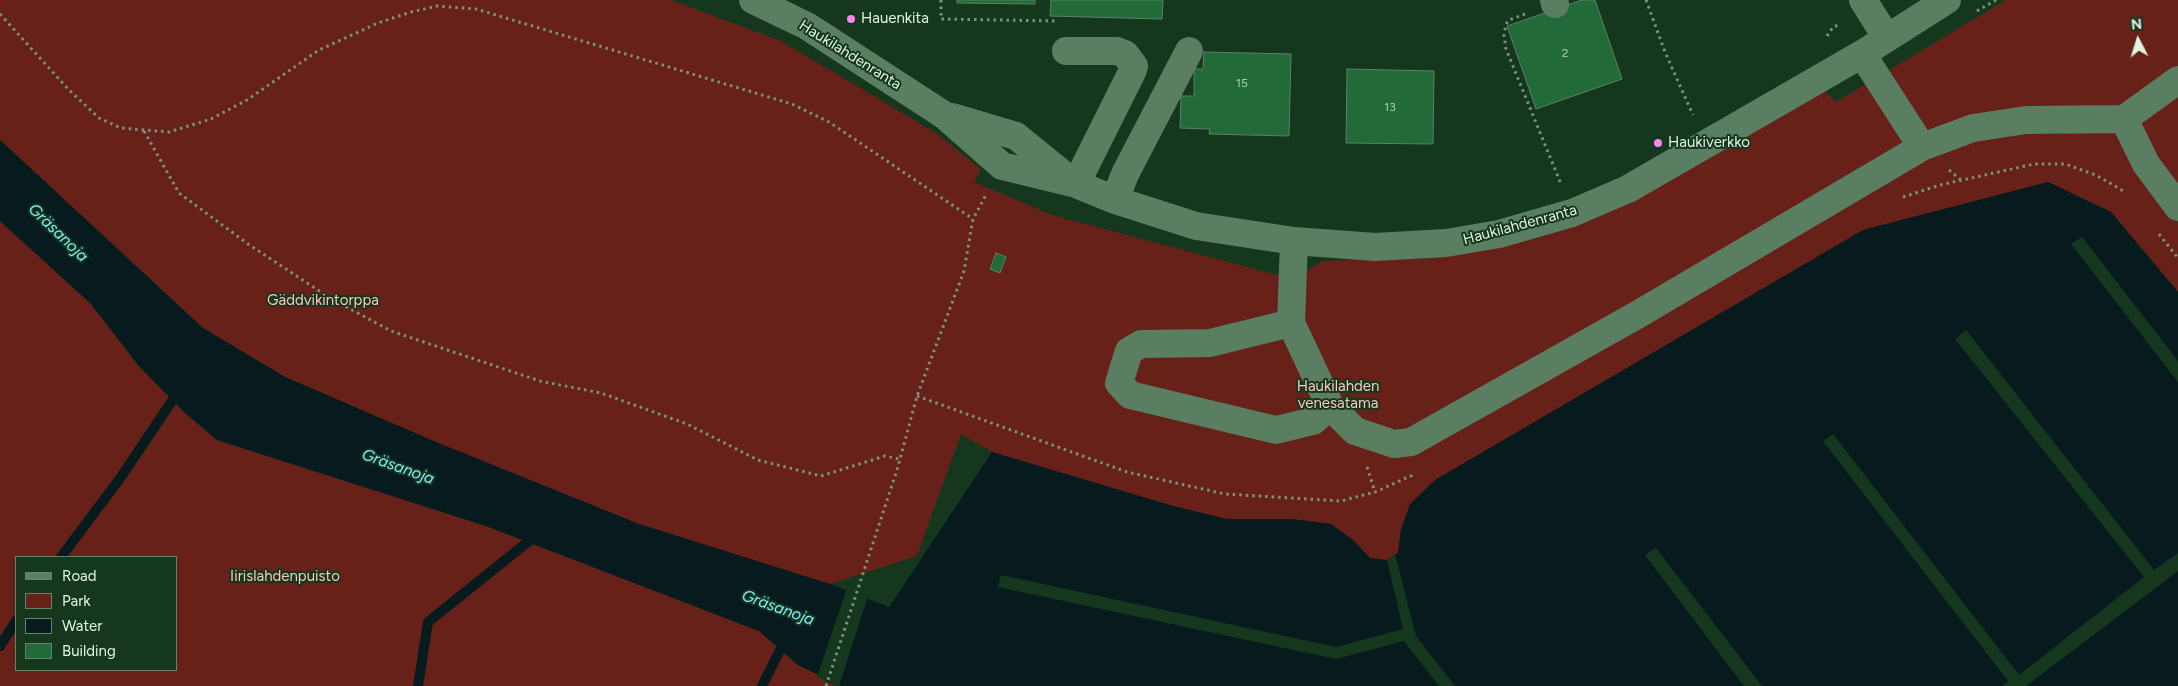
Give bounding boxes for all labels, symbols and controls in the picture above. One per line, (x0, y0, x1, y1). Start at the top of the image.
place label: Hauenkita (861, 10, 929, 28)
marker: Hauenkita (845, 13, 857, 25)
north arrow (2113, 15, 2163, 65)
street label: Haukilahdenranta (796, 16, 904, 94)
text: N (2131, 16, 2143, 33)
house number: 2 (1562, 46, 1568, 60)
house number: 15 (1236, 76, 1248, 90)
house number: 13 (1384, 100, 1396, 114)
place label: Haukiverkko (1668, 134, 1750, 152)
marker: Haukiverkko (1652, 137, 1664, 149)
water label: Gräsanoja (24, 200, 92, 266)
street label: Haukilahdenranta (1461, 201, 1579, 249)
park label: Gäddvikintorppa (267, 292, 379, 310)
park label: Haukilahden venesatama (1297, 378, 1379, 413)
water label: Gräsanoja (359, 445, 437, 489)
legend (15, 556, 178, 671)
text: Road (62, 567, 97, 585)
park label: Iirislahdenpuisto (230, 568, 340, 586)
water label: Gräsanoja (739, 586, 817, 630)
text: Park (62, 592, 91, 610)
text: Water (62, 617, 102, 635)
text: Building (62, 642, 116, 660)

